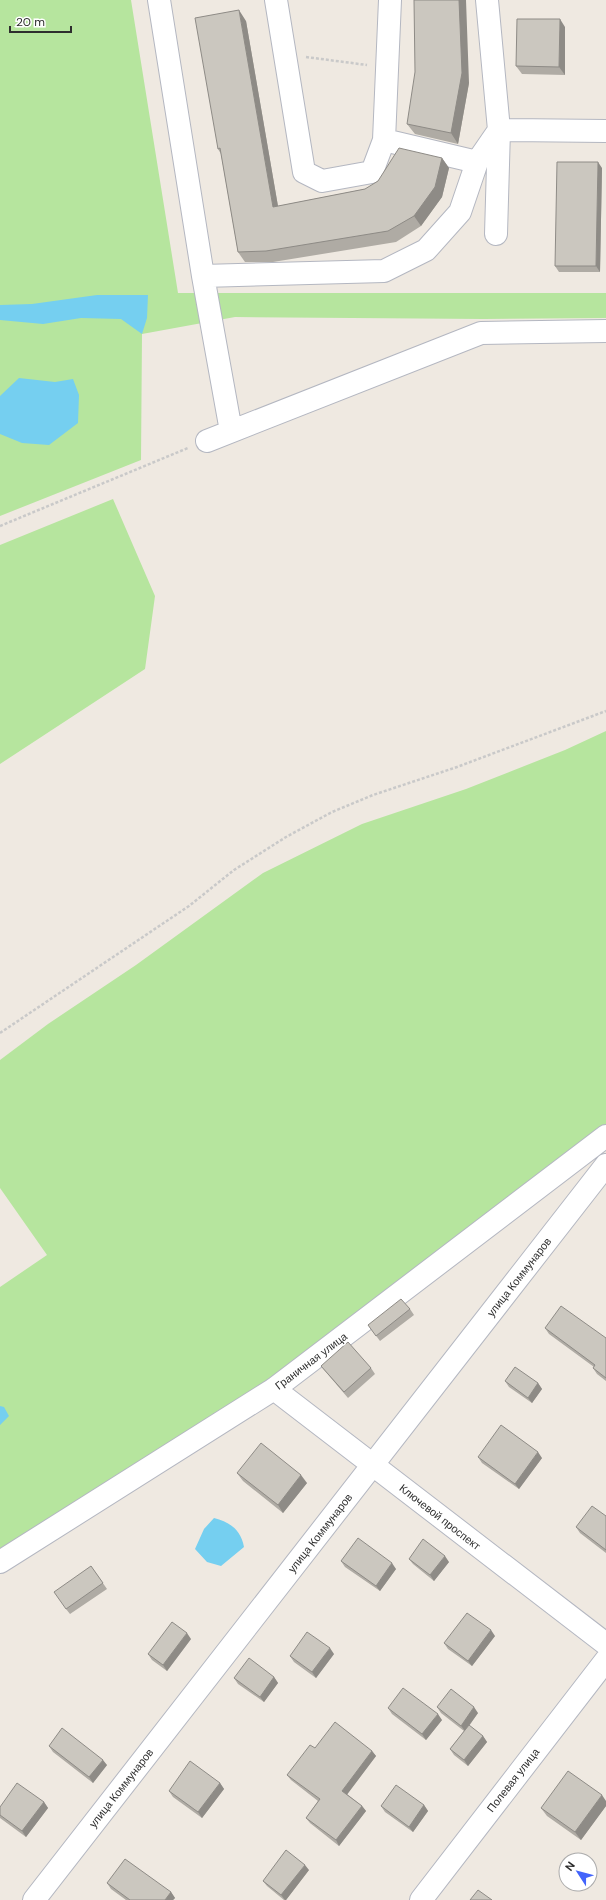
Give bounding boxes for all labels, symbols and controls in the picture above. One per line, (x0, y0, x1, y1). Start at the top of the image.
scale bar (10, 8, 71, 34)
text: 20 m (16, 14, 45, 30)
street label: улица Коммунаров (484, 1234, 554, 1319)
street label: Граничная улица (272, 1329, 351, 1393)
street label: Ключевой проспект (397, 1481, 483, 1553)
street label: улица Коммунаров (285, 1490, 355, 1575)
street label: улица Коммунаров (86, 1745, 156, 1830)
street label: Полевая улица (484, 1745, 543, 1815)
north arrow (558, 1852, 598, 1892)
text: N (562, 1859, 578, 1873)

